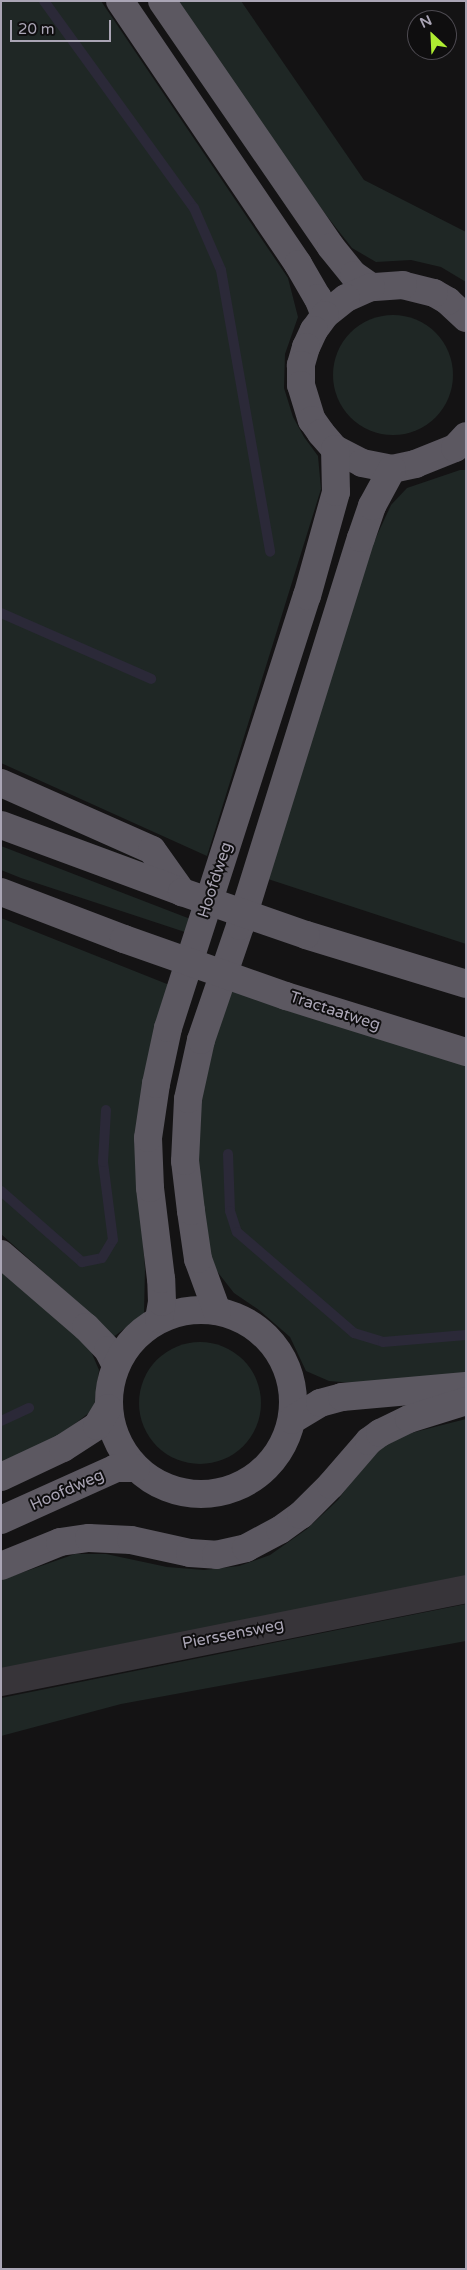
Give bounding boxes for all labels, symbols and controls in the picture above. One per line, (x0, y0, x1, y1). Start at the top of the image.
scale bar (12, 10, 114, 42)
north arrow (407, 10, 457, 60)
text: N (417, 12, 435, 32)
text: 20 m (18, 20, 55, 38)
street label: Hoofdweg (194, 840, 236, 920)
street label: Tractaatweg (287, 987, 383, 1035)
street label: Hoofdweg (27, 1465, 107, 1515)
street label: Pierssensweg (180, 1615, 286, 1653)

